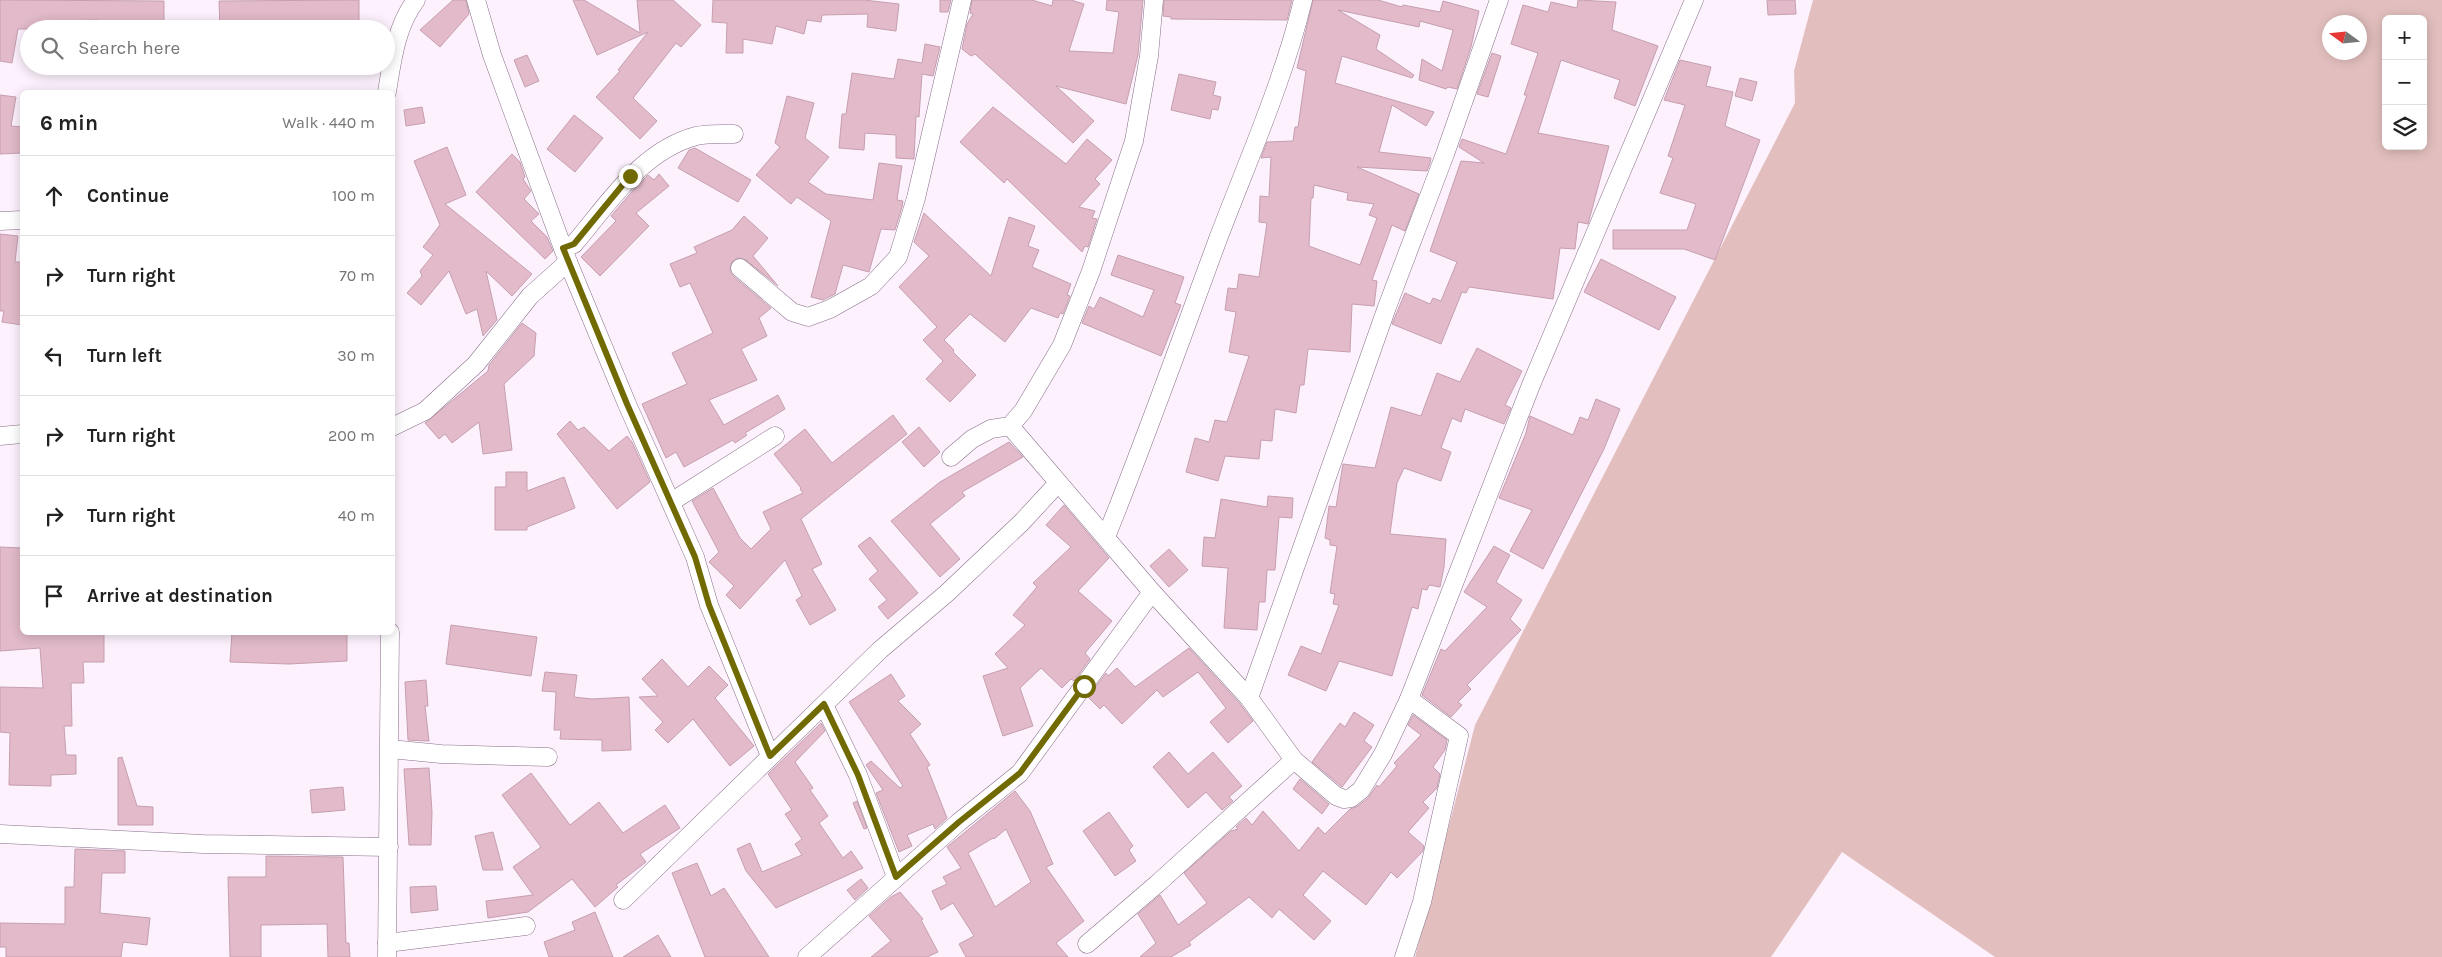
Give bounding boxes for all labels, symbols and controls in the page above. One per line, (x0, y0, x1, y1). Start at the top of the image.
north arrow (2322, 15, 2367, 60)
map controls (2382, 15, 2427, 150)
button: + (2382, 15, 2427, 60)
search box (20, 20, 395, 75)
icon: search (38, 34, 66, 62)
text: Search here (78, 37, 180, 59)
button: − (2382, 60, 2427, 105)
button: layers (2382, 105, 2427, 150)
text: 6 min (40, 111, 98, 135)
text: Walk · 440 m (282, 113, 375, 132)
route end (619, 165, 642, 188)
icon: ahead (40, 182, 68, 210)
text: Continue (87, 185, 169, 207)
text: 100 m (332, 186, 375, 205)
icon: right (40, 262, 68, 290)
text: Turn right (87, 265, 176, 287)
text: 70 m (339, 266, 375, 285)
icon: left (40, 342, 68, 370)
text: Turn left (87, 345, 162, 367)
text: 30 m (337, 346, 375, 365)
icon: right (40, 422, 68, 450)
text: Turn right (87, 425, 176, 447)
text: 200 m (328, 426, 375, 445)
icon: right (40, 502, 68, 530)
text: Turn right (87, 505, 176, 527)
text: 40 m (338, 506, 375, 525)
icon: arrive (40, 582, 68, 610)
text: Arrive at destination (87, 585, 273, 607)
route start (1073, 675, 1096, 698)

